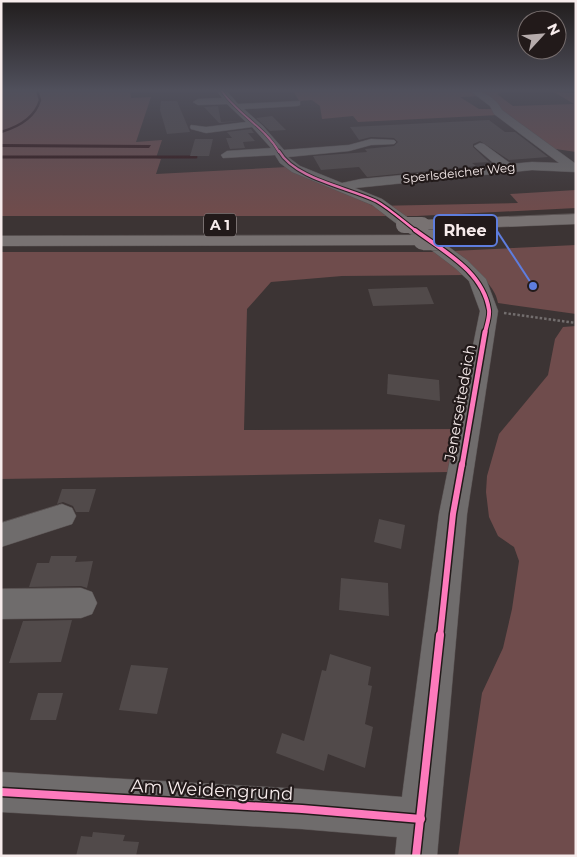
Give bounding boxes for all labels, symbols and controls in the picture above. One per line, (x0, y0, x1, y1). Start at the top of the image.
north arrow (517, 10, 567, 60)
text: N (543, 20, 564, 38)
street label: Sperlsdeicher Weg (402, 159, 516, 186)
road number: A 1 (204, 214, 236, 236)
callout: Rhee (434, 215, 497, 246)
text: Rhee (443, 221, 487, 240)
street label: Jenerseitedeich (440, 343, 479, 464)
street label: Am Weidengrund (130, 775, 294, 805)

